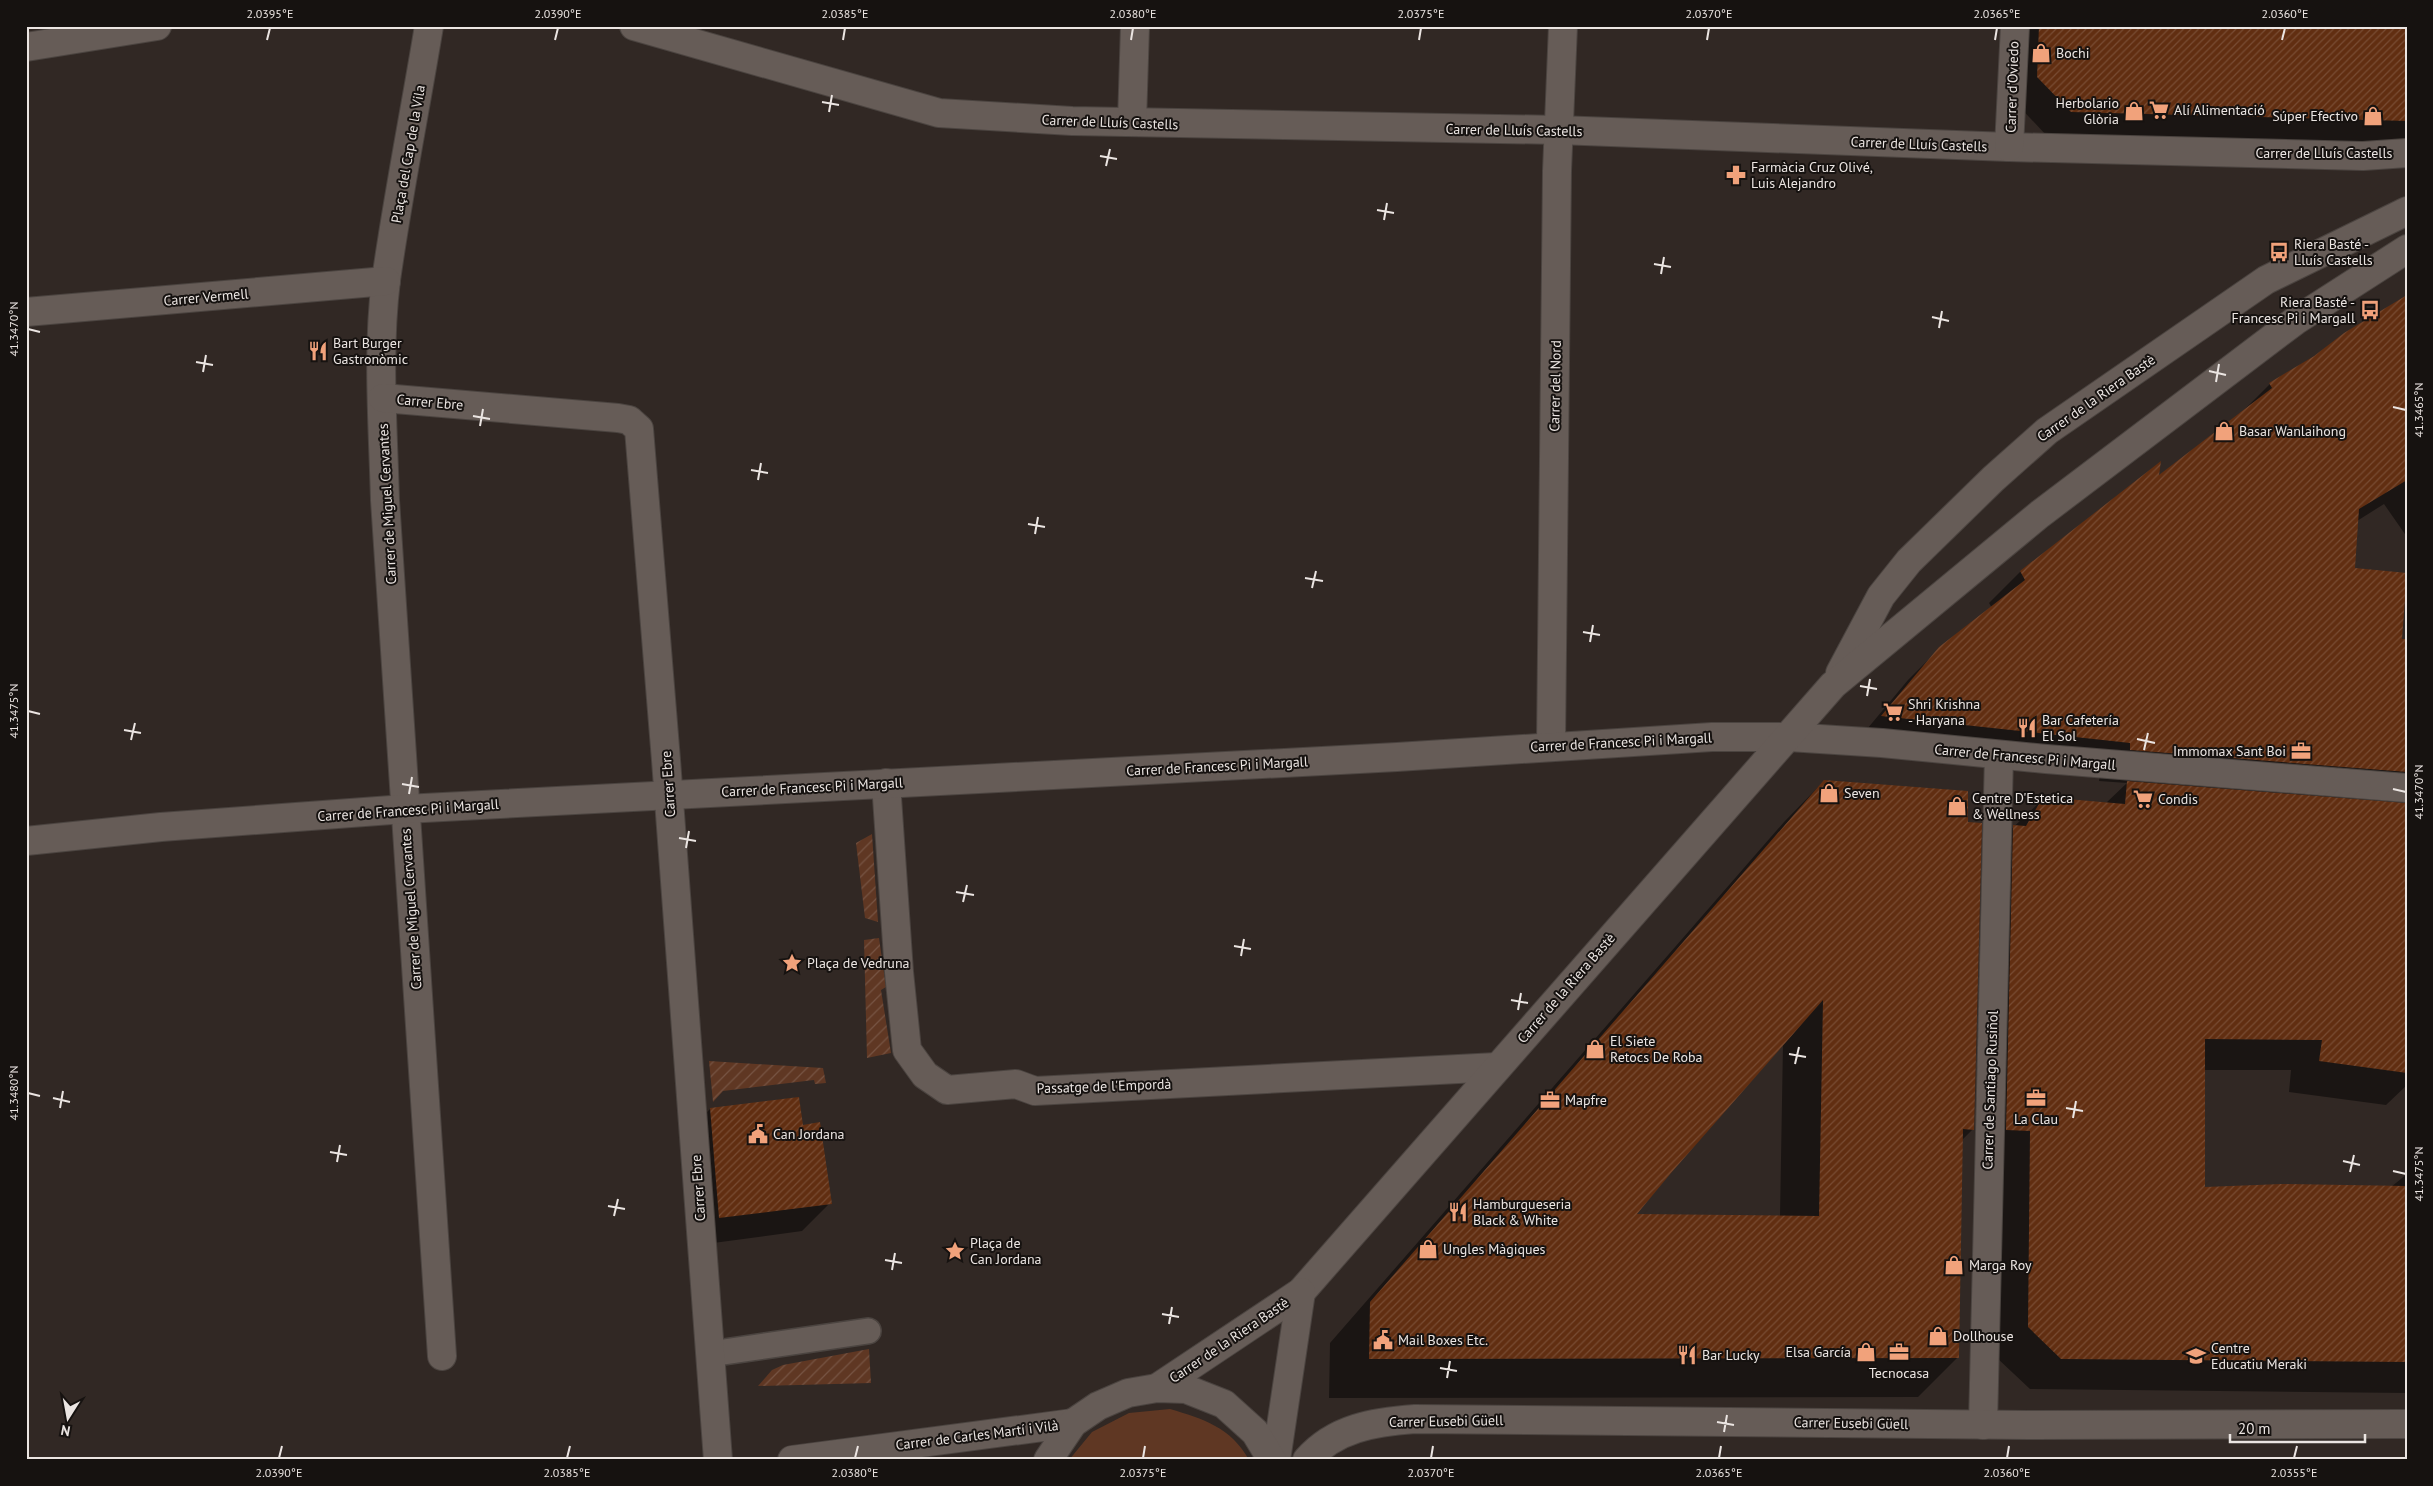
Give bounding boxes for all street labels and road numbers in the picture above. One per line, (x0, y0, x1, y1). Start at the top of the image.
street label: Carrer d'Oviedo (2001, 41, 2023, 133)
street label: Plaça del Cap de la Vila (387, 84, 429, 224)
street label: Carrer de Lluís Castells (1041, 111, 1179, 133)
street label: Carrer de Lluís Castells (1445, 120, 1583, 140)
street label: Carrer de Lluís Castells (1850, 133, 1988, 155)
street label: Carrer de Lluís Castells (2256, 144, 2393, 162)
street label: Carrer Vermell (163, 284, 249, 310)
street label: Carrer del Nord (1545, 340, 1565, 432)
street label: Carrer de la Riera Bastè (2033, 350, 2159, 446)
street label: Carrer Ebre (396, 390, 464, 414)
street label: Carrer de Miguel Cervantes (374, 423, 400, 585)
street label: Carrer de Francesc Pi i Margall (1530, 728, 1712, 756)
street label: Carrer de Francesc Pi i Margall (1934, 740, 2116, 774)
street label: Carrer Ebre (657, 750, 679, 818)
street label: Carrer de Francesc Pi i Margall (1126, 752, 1308, 780)
street label: Carrer de Francesc Pi i Margall (721, 773, 903, 801)
street label: Carrer de Francesc Pi i Margall (317, 795, 499, 825)
street label: Carrer de Miguel Cervantes (396, 828, 426, 990)
street label: Carrer de la Riera Bastè (1513, 929, 1619, 1047)
street label: Carrer de Santiago Rusiñol (1978, 1010, 2002, 1170)
street label: Passatge de l'Empordà (1036, 1075, 1172, 1097)
street label: Carrer Ebre (687, 1154, 709, 1222)
street label: Carrer de la Riera Bastè (1166, 1293, 1292, 1387)
street label: Carrer Eusebi Güell (1389, 1411, 1503, 1431)
street label: Carrer Eusebi Güell (1794, 1413, 1908, 1433)
street label: Carrer de Carles Martí i Vilà (895, 1416, 1059, 1454)

